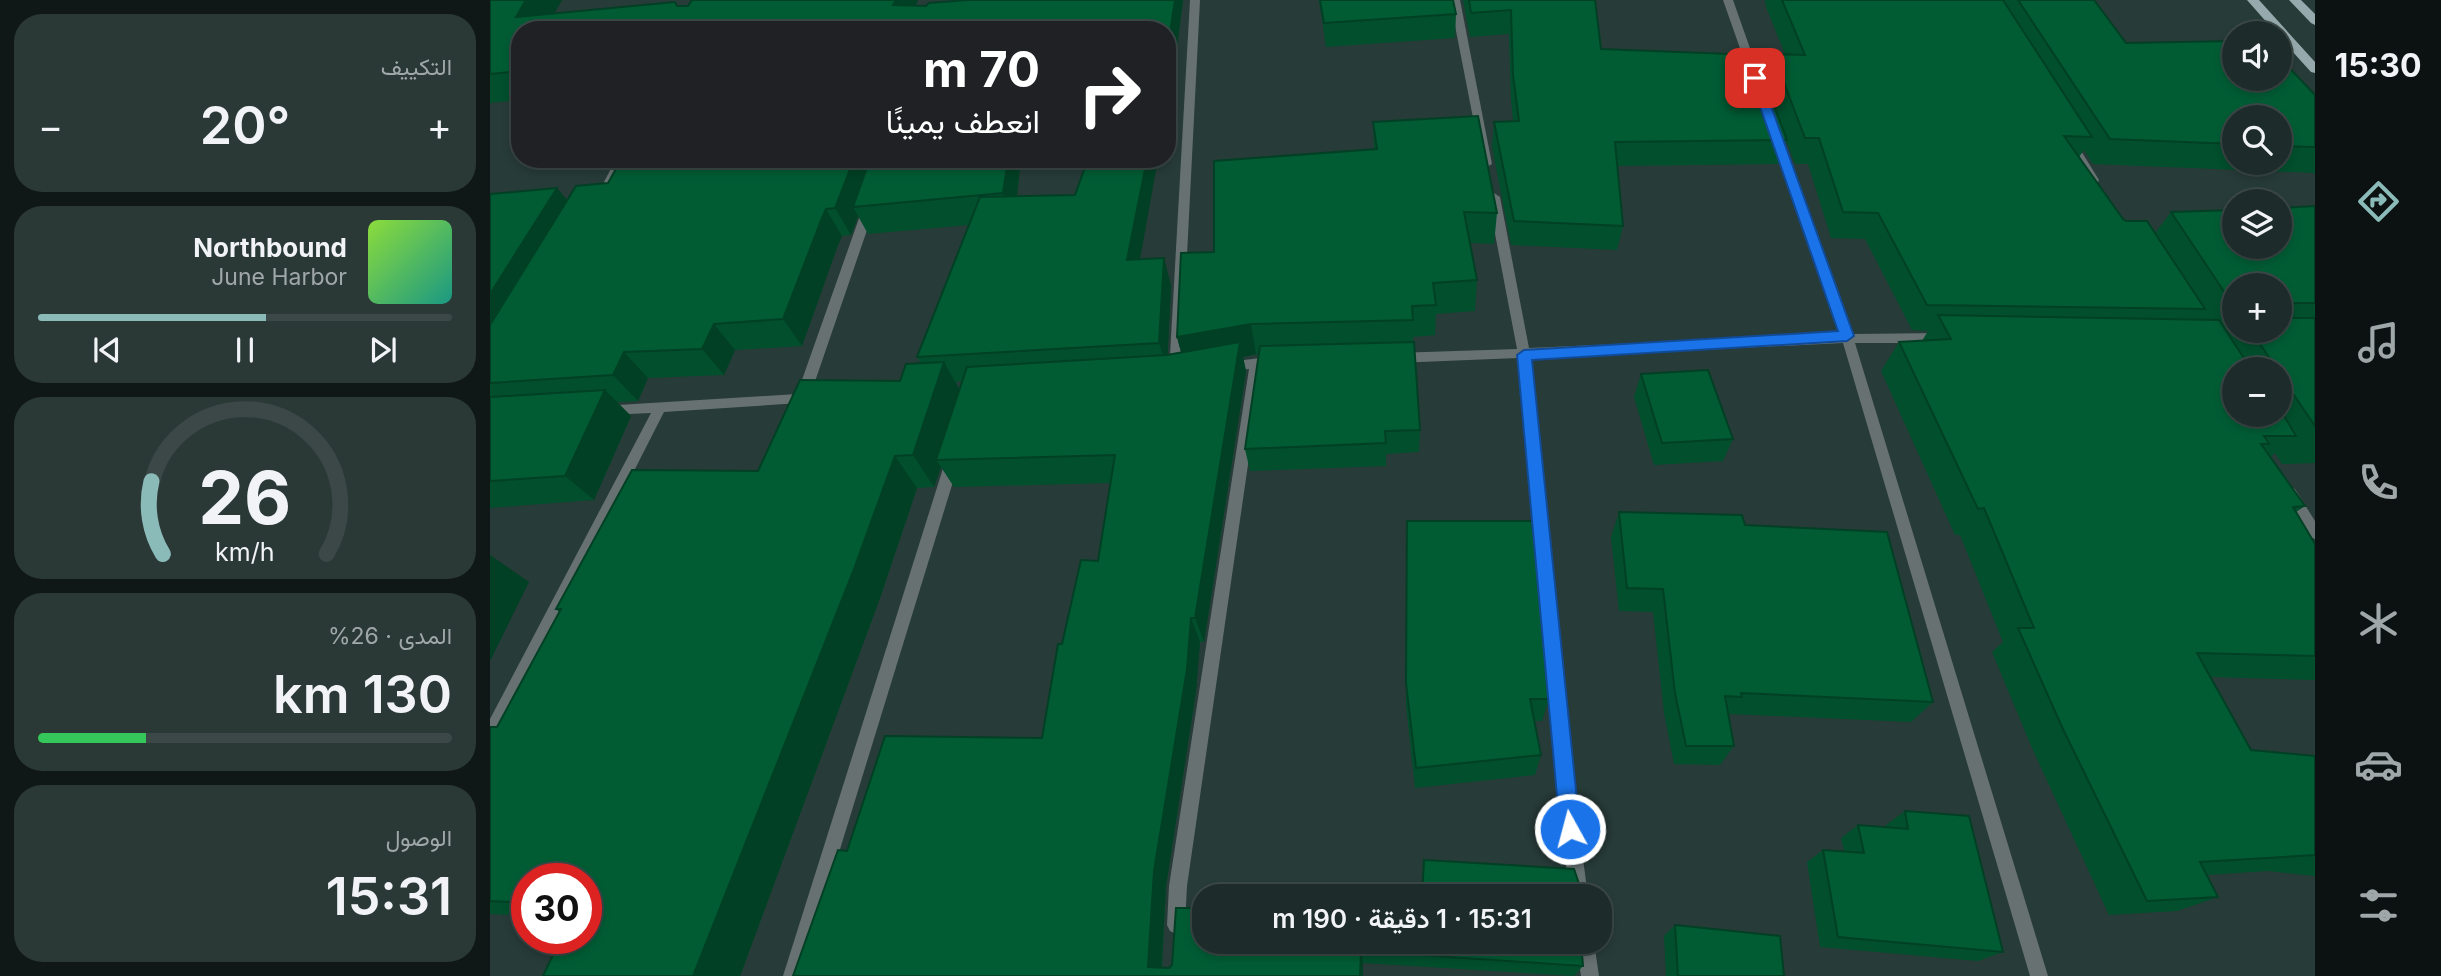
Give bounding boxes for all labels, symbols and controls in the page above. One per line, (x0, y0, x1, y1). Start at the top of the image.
map controls (2222, 21, 2292, 427)
button: sound (2222, 21, 2292, 91)
text: 70 m (923, 40, 1040, 99)
text: 15:30 (2334, 46, 2422, 85)
pin (1725, 48, 1785, 108)
icon: right (1064, 49, 1155, 140)
text: التكييف (381, 53, 452, 81)
icon: arrive (1736, 59, 1774, 97)
text: 20° (200, 94, 290, 157)
text: انعطف يمينًا (886, 102, 1040, 141)
text: − (38, 103, 63, 149)
text: + (427, 103, 452, 149)
button: search (2222, 105, 2292, 175)
icon: directions (2354, 177, 2403, 226)
button: layers (2222, 189, 2292, 259)
text: Northbound (193, 232, 347, 263)
text: June Harbor (211, 263, 347, 291)
button: + (2222, 273, 2292, 343)
icon: music (2354, 318, 2403, 367)
icon: previous (88, 331, 126, 369)
icon: pause (226, 331, 264, 369)
icon: next (364, 331, 402, 369)
button: − (2222, 357, 2292, 427)
text: 26 (198, 453, 292, 542)
icon: phone (2354, 458, 2403, 507)
text: km/h (215, 537, 275, 567)
icon: climate (2354, 599, 2403, 648)
text: المدى · 26% (328, 622, 452, 650)
text: 130 km (273, 663, 452, 726)
icon: car (2354, 740, 2403, 789)
position arrow (1533, 792, 1607, 866)
text: الوصول (386, 824, 452, 852)
speed limit sign: 30 (511, 863, 602, 954)
text: 15:31 (326, 865, 452, 928)
icon: filters (2354, 881, 2403, 930)
text: 15:31 · 1 دقيقة · 190 m (1272, 903, 1532, 934)

